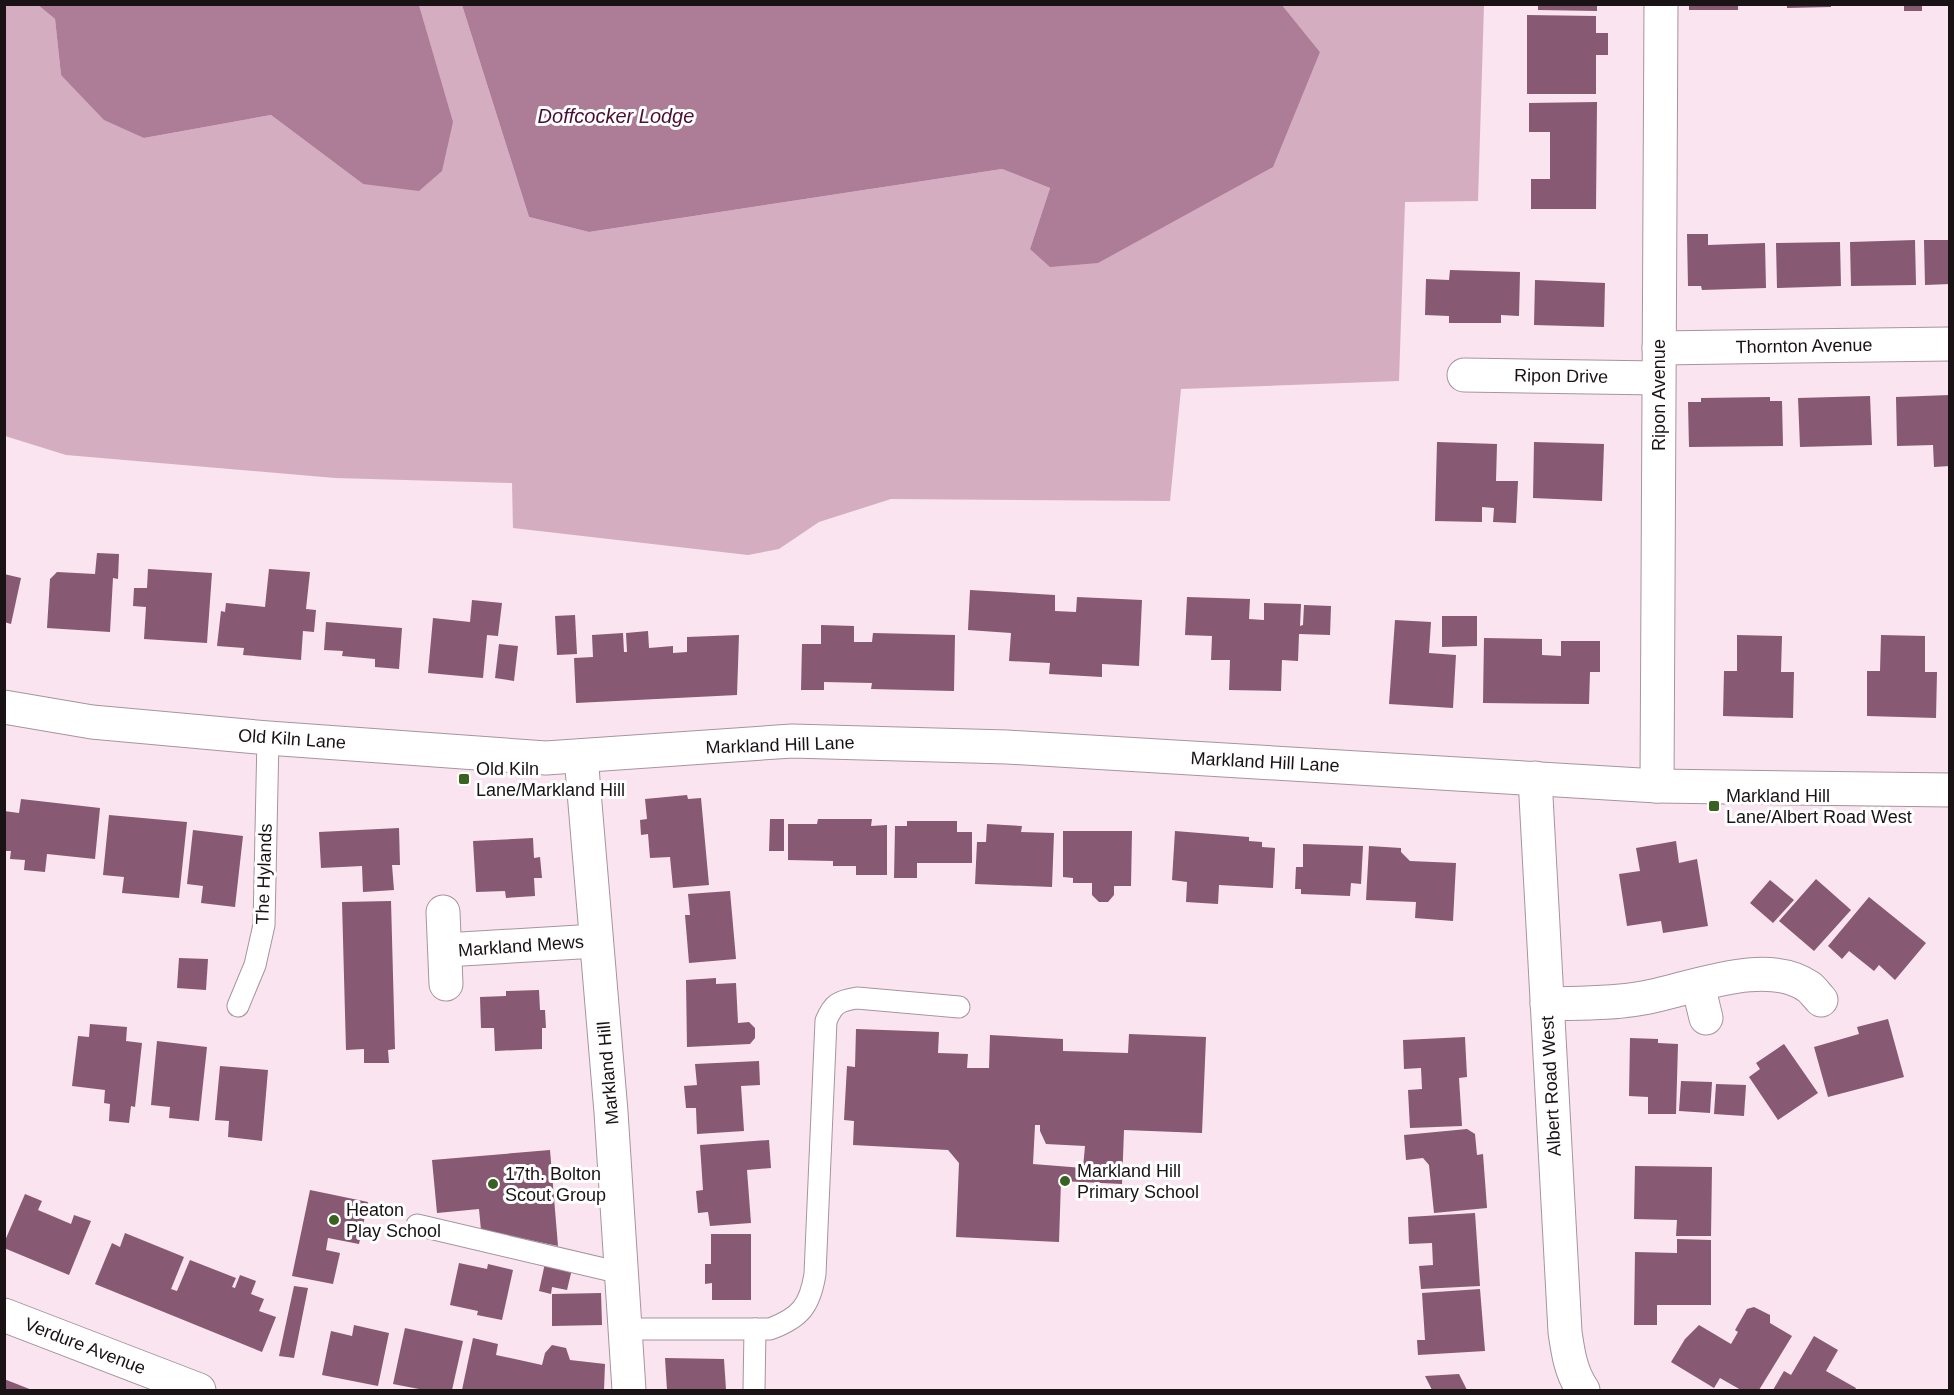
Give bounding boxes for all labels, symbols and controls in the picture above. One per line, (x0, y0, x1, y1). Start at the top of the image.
water label: Doffcocker Lodge (538, 105, 694, 127)
street label: Thornton Avenue (1735, 335, 1873, 357)
street label: Ripon Avenue (1649, 339, 1669, 451)
street label: Ripon Drive (1514, 365, 1608, 387)
street label: Old Kiln Lane (237, 725, 347, 753)
street label: Markland Hill Lane (705, 732, 855, 758)
street label: Markland Hill Lane (1190, 748, 1340, 776)
place label: Old Kiln Lane/Markland Hill (476, 759, 625, 800)
marker: Old Kiln Lane/Markland Hill (457, 772, 471, 786)
place label: Markland Hill Lane/Albert Road West (1726, 786, 1912, 827)
marker: Markland Hill Lane/Albert Road West (1707, 799, 1721, 813)
street label: The Hylands (252, 823, 276, 925)
street label: Markland Mews (457, 932, 585, 960)
street label: Albert Road West (1537, 1015, 1565, 1157)
street label: Markland Hill (594, 1020, 622, 1126)
place label: Markland Hill Primary School (1077, 1161, 1199, 1202)
place label: 17th. Bolton Scout Group (505, 1164, 606, 1205)
marker: Markland Hill Primary School (1058, 1174, 1072, 1188)
marker: 17th. Bolton Scout Group (486, 1177, 500, 1191)
place label: Heaton Play School (346, 1200, 441, 1241)
marker: Heaton Play School (327, 1213, 341, 1227)
street label: Verdure Avenue (22, 1314, 148, 1378)

